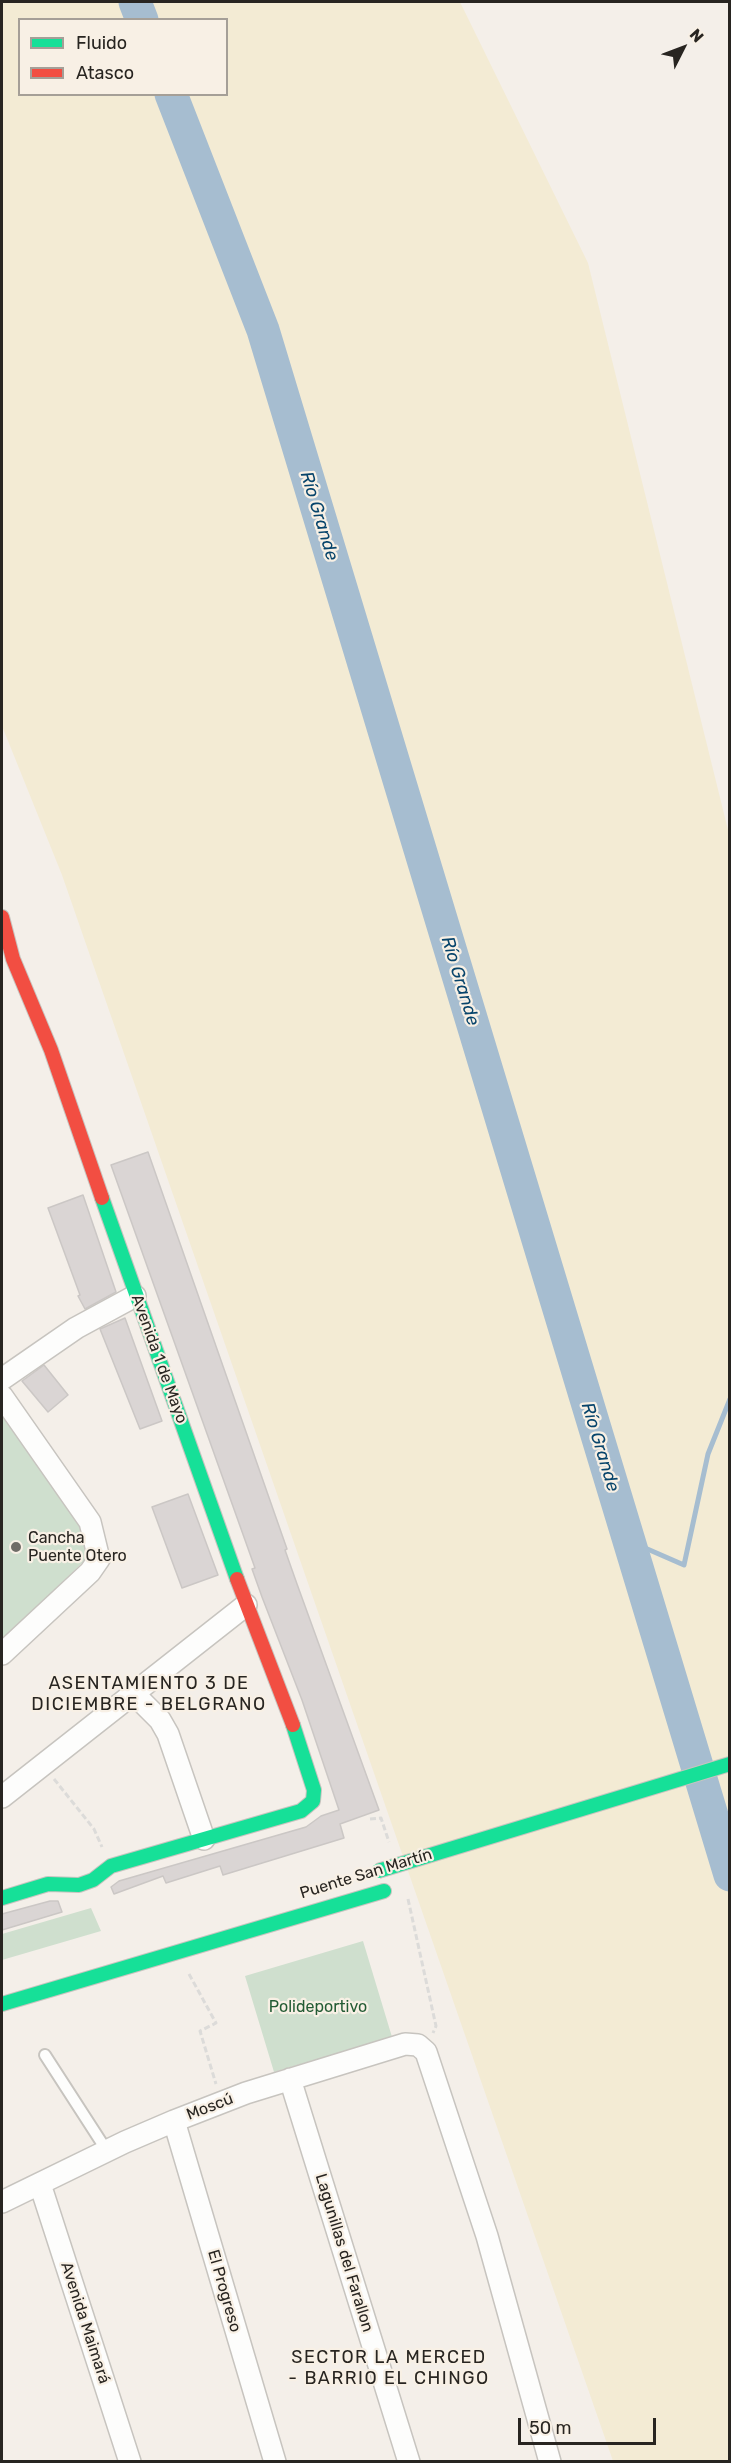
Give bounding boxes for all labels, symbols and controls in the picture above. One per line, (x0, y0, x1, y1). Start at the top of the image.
legend (18, 18, 228, 96)
north arrow (653, 18, 713, 78)
text: N (686, 25, 708, 46)
text: Fluido (76, 32, 127, 54)
text: Atasco (76, 62, 134, 84)
water label: Río Grande (295, 469, 343, 563)
water label: Río Grande (436, 934, 484, 1028)
street label: Avenida 1 de Mayo (127, 1292, 191, 1426)
water label: Río Grande (576, 1400, 624, 1494)
place label: Cancha Puente Otero (28, 1528, 127, 1566)
marker: Cancha Puente Otero (9, 1540, 23, 1554)
district label: ASENTAMIENTO 3 DE DICIEMBRE - BELGRANO (31, 1673, 267, 1716)
street label: Puente San Martín (297, 1845, 435, 1903)
park label: Polideportivo (269, 1997, 367, 2017)
street label: Moscú (184, 2089, 236, 2125)
street label: Lagunillas del Farallon (311, 2171, 377, 2335)
street label: El Progreso (203, 2248, 245, 2334)
street label: Avenida Maimará (56, 2260, 114, 2386)
district label: SECTOR LA MERCED - BARRIO EL CHINGO (288, 2347, 490, 2390)
scale bar (521, 2406, 659, 2444)
text: 50 m (529, 2417, 572, 2439)

